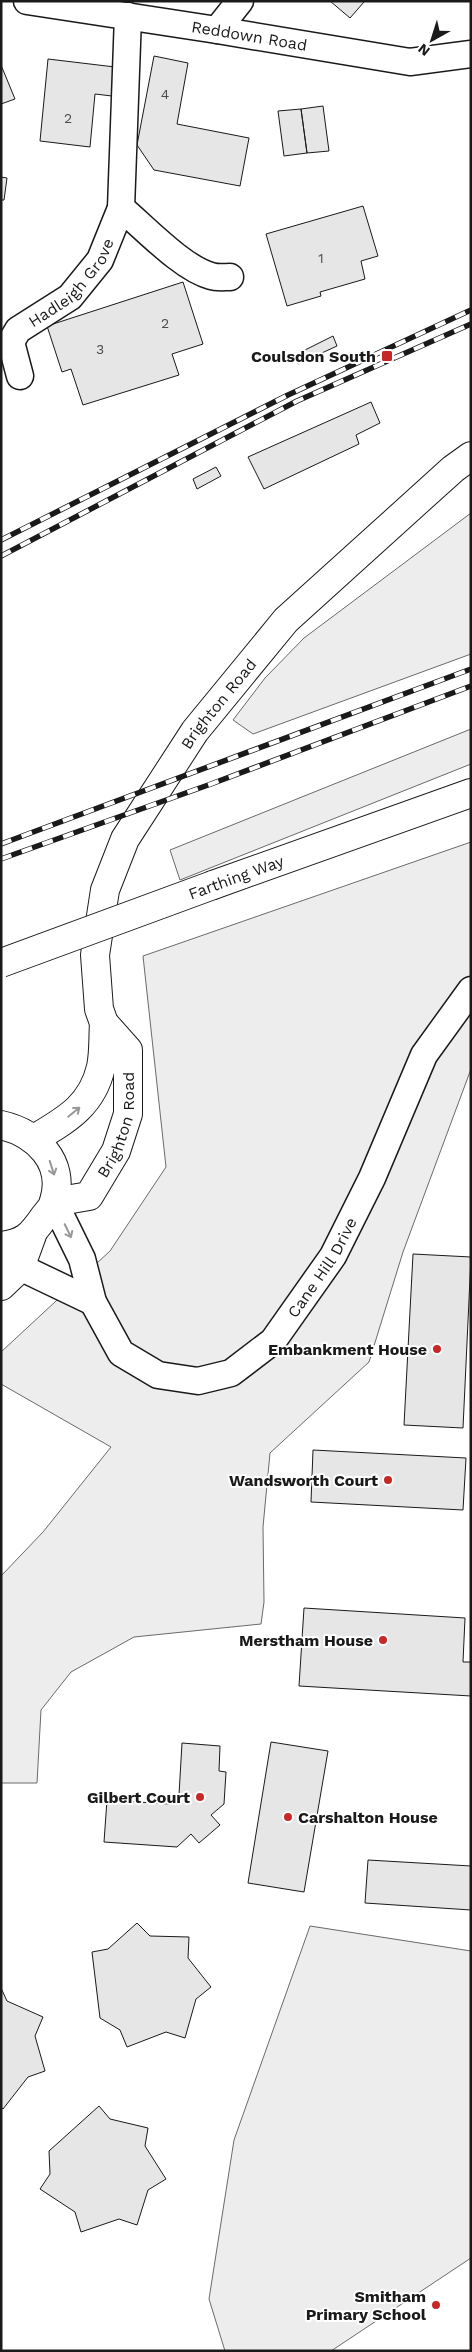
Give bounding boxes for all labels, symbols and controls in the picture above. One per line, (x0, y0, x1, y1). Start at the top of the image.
north arrow (407, 15, 457, 65)
street label: Reddown Road (190, 17, 309, 55)
text: N (415, 41, 433, 60)
house number: 4 (161, 86, 169, 102)
house number: 2 (64, 110, 72, 126)
street label: Hadleigh Grove (25, 236, 118, 331)
house number: 1 (318, 250, 324, 266)
house number: 2 (161, 315, 169, 331)
house number: 3 (96, 341, 104, 357)
place label: Coulsdon South (251, 347, 376, 366)
marker: Coulsdon South (380, 349, 394, 363)
street label: Brighton Road (177, 655, 260, 753)
street label: Farthing Way (186, 851, 287, 903)
street label: Brighton Road (93, 1072, 138, 1181)
one-way arrow (67, 1106, 80, 1117)
one-way arrow (48, 1160, 58, 1176)
street label: Cane Hill Drive (284, 1214, 361, 1321)
one-way arrow (63, 1223, 73, 1238)
place label: Embankment House (268, 1340, 427, 1359)
marker: Embankment House (431, 1343, 443, 1355)
place label: Wandsworth Court (229, 1471, 378, 1490)
marker: Wandsworth Court (382, 1474, 394, 1486)
place label: Merstham House (239, 1631, 373, 1650)
marker: Merstham House (377, 1634, 389, 1646)
place label: Gilbert Court (87, 1788, 190, 1807)
marker: Gilbert Court (194, 1791, 206, 1803)
place label: Carshalton House (298, 1808, 438, 1827)
marker: Carshalton House (282, 1811, 294, 1823)
place label: Smitham Primary School (306, 2287, 427, 2324)
marker: Smitham Primary School (430, 2299, 442, 2311)

